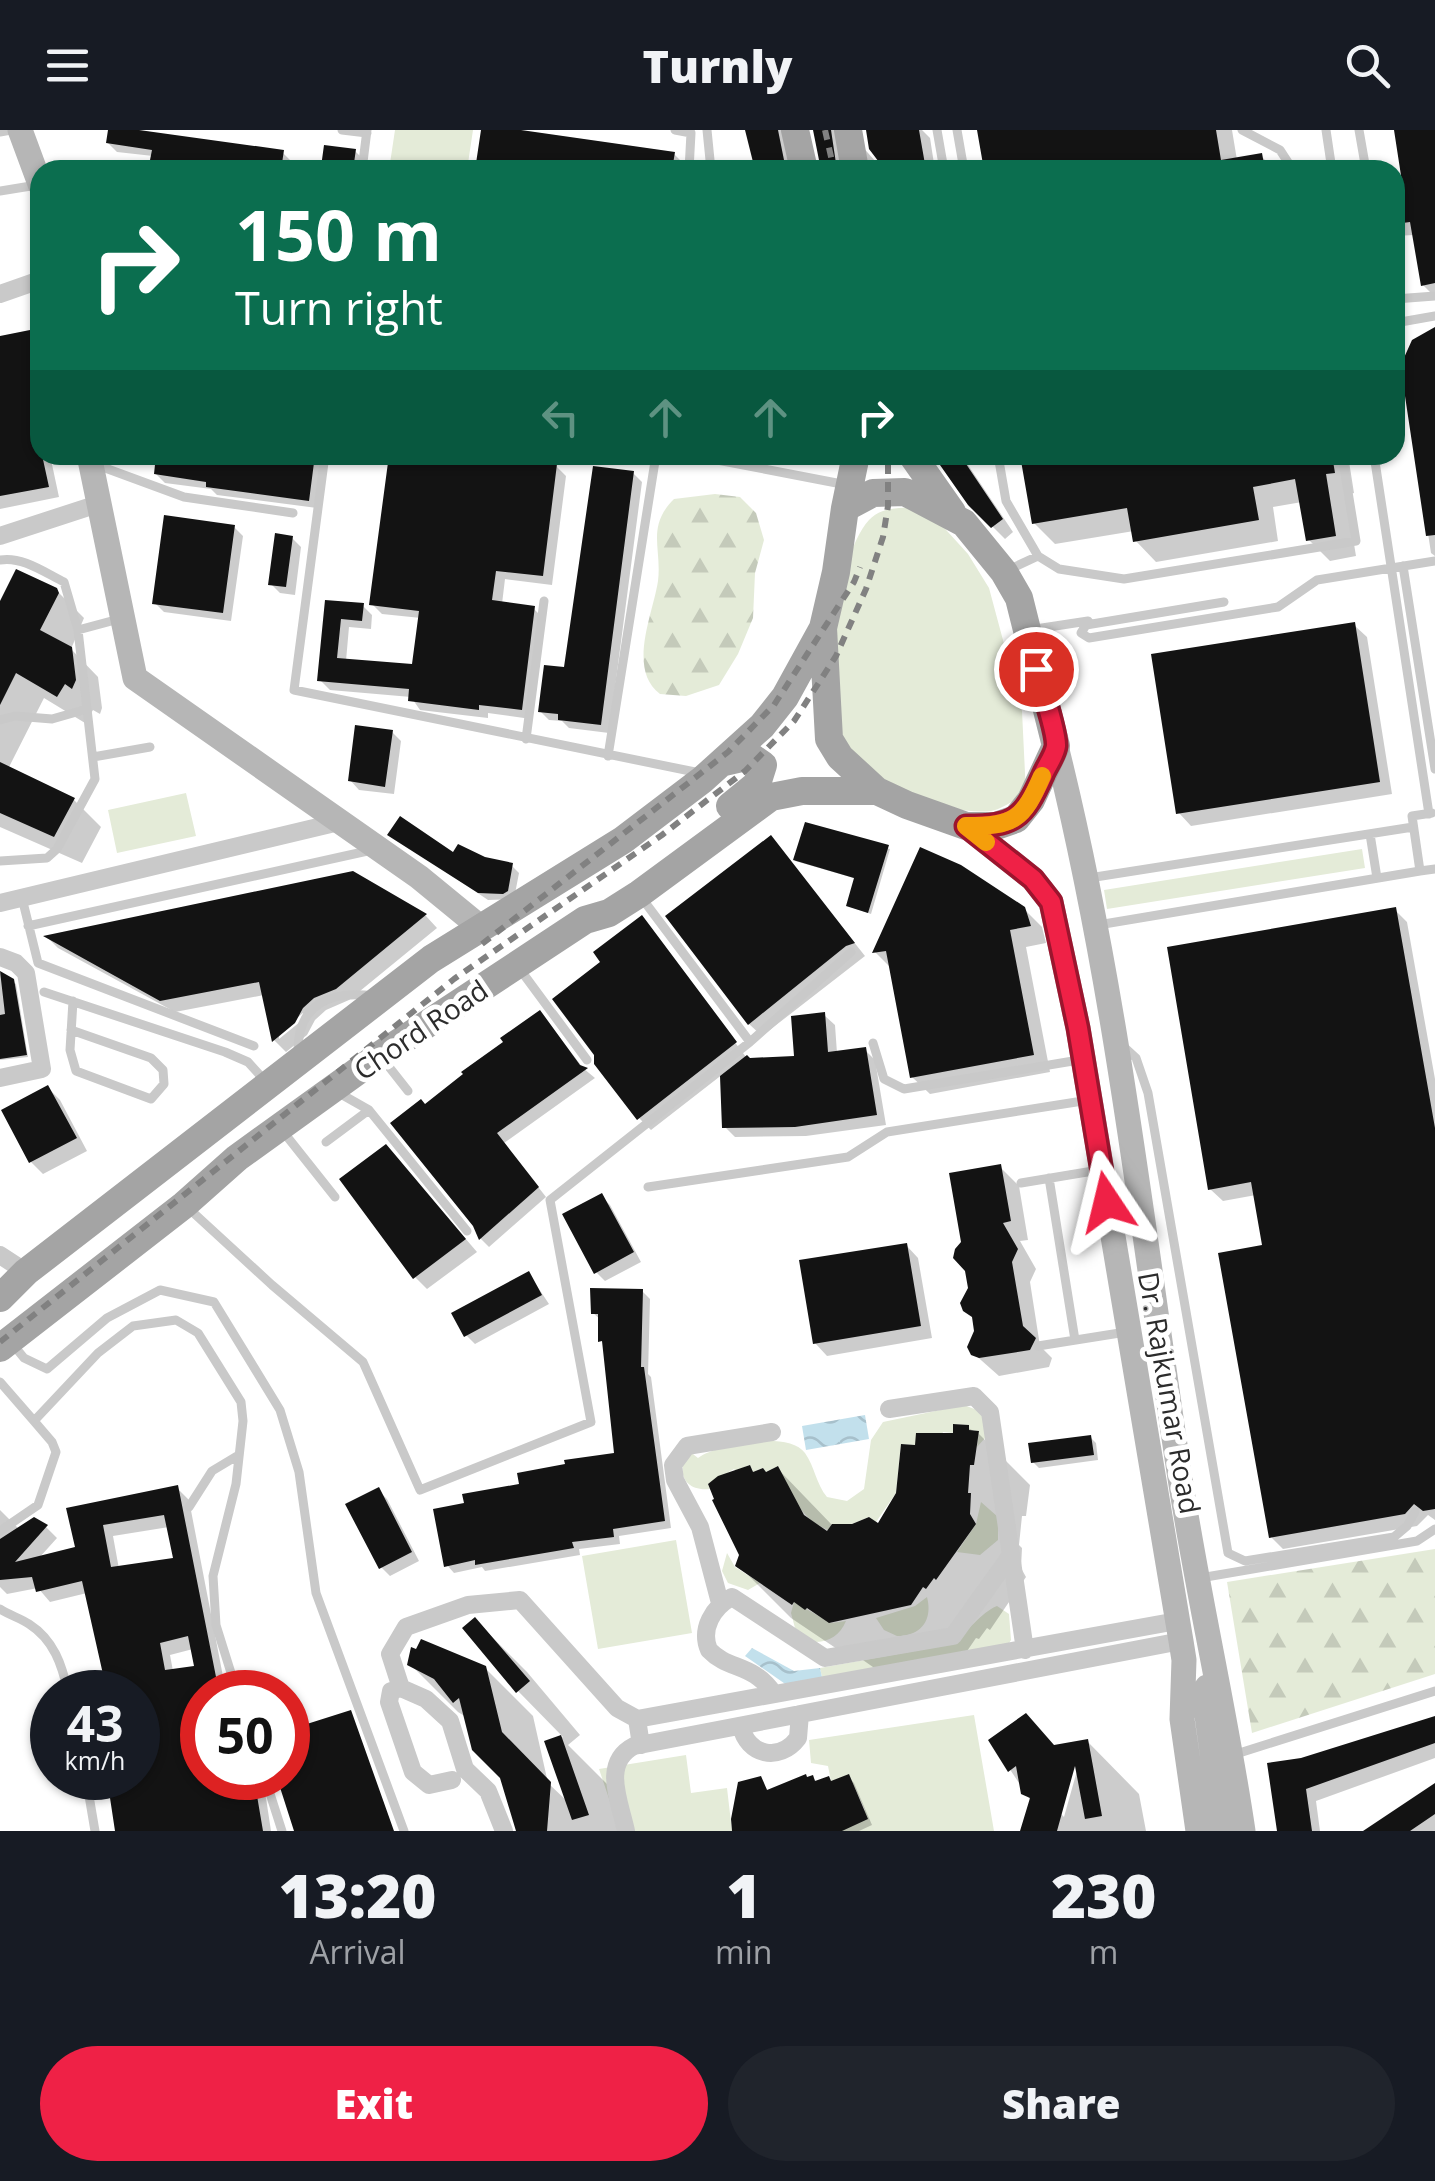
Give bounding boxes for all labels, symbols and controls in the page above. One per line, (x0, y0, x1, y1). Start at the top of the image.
text: Turnly (643, 35, 793, 96)
icon: menu (40, 38, 95, 93)
icon: search (1340, 38, 1395, 93)
text: 150 m (235, 186, 442, 282)
icon: right (70, 200, 200, 330)
text: Turn right (235, 277, 443, 338)
icon: left (533, 390, 588, 445)
icon: ahead (638, 390, 693, 445)
icon: ahead (743, 390, 798, 445)
icon: right (848, 390, 903, 445)
pin (994, 627, 1079, 712)
icon: arrive (1009, 642, 1064, 697)
street label: Chord Road (346, 970, 495, 1088)
position arrow (1055, 1150, 1159, 1254)
street label: Dr. Rajkumar Road (1130, 1269, 1210, 1517)
speed limit sign: 50 (180, 1670, 310, 1800)
text: 43 (66, 1689, 124, 1757)
text: km/h (65, 1743, 125, 1777)
text: 13:20 (279, 1854, 437, 1936)
text: 1 (726, 1854, 761, 1936)
text: 230 (1051, 1854, 1156, 1936)
text: Arrival (309, 1930, 406, 1973)
text: min (715, 1930, 772, 1973)
text: m (1089, 1930, 1118, 1973)
button: Exit (40, 2046, 708, 2161)
button: Share (728, 2046, 1395, 2161)

